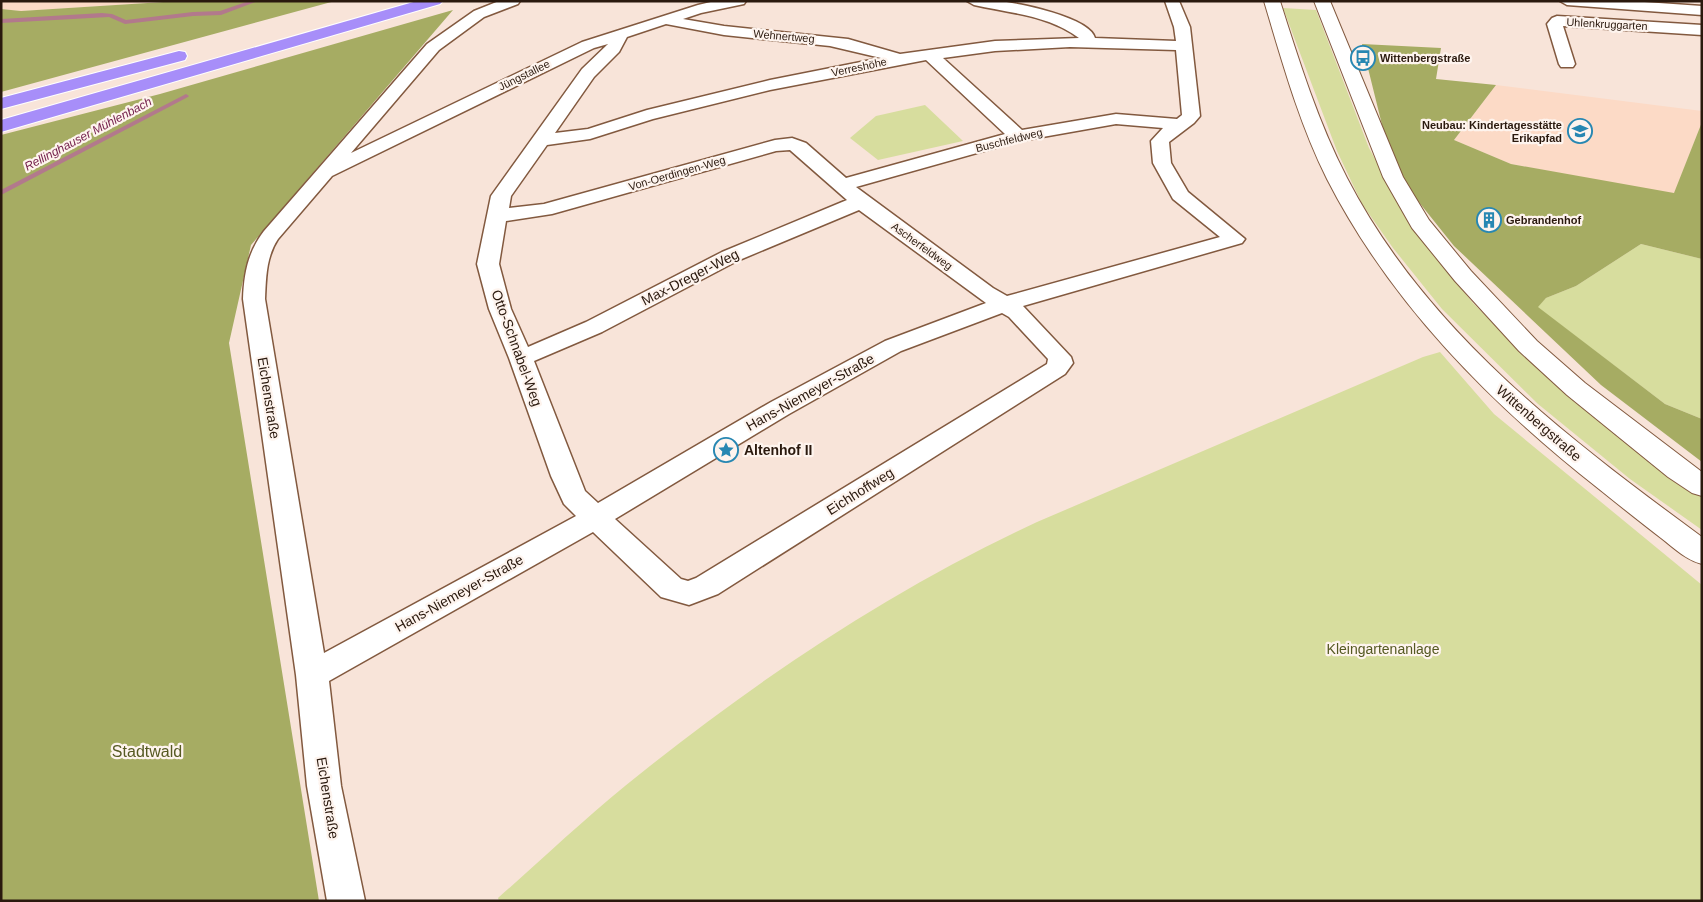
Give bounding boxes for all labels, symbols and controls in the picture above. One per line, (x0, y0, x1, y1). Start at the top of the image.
street label: Uhlenkruggarten (1566, 16, 1648, 32)
street label: Wehnertweg (753, 27, 815, 45)
bus stop icon: Wittenbergstraße (1350, 45, 1376, 71)
place label: Wittenbergstraße (1380, 52, 1470, 64)
street label: Verreshöhe (830, 55, 888, 79)
street label: Jüngstallee (496, 57, 552, 93)
water label: Rellinghauser Mühlenbach (22, 94, 154, 174)
school or university icon: Neubau: Kindertagesstätte Erikapfad (1567, 118, 1593, 144)
place label: Neubau: Kindertagesstätte Erikapfad (1422, 119, 1562, 144)
street label: Buschfeldweg (974, 126, 1044, 154)
street label: Von-Oerdingen-Weg (627, 153, 727, 193)
building icon: Gebrandenhof (1476, 207, 1502, 233)
place label: Gebrandenhof (1506, 214, 1582, 226)
street label: Ascherfeldweg (889, 220, 955, 272)
street label: Max-Dreger-Weg (639, 246, 741, 308)
street label: Otto-Schnabel-Weg (488, 288, 546, 408)
street label: Hans-Niemeyer-Straße (743, 350, 877, 434)
street label: Eichenstraße (255, 356, 283, 440)
street label: Wittenbergstraße (1493, 382, 1585, 464)
place icon: Altenhof II (713, 437, 739, 463)
place label: Altenhof II (744, 442, 812, 458)
street label: Eichhoffweg (824, 464, 896, 518)
street label: Hans-Niemeyer-Straße (392, 551, 526, 635)
park label: Kleingartenanlage (1327, 641, 1440, 657)
park label: Stadtwald (112, 743, 182, 760)
street label: Eichenstraße (314, 756, 342, 840)

